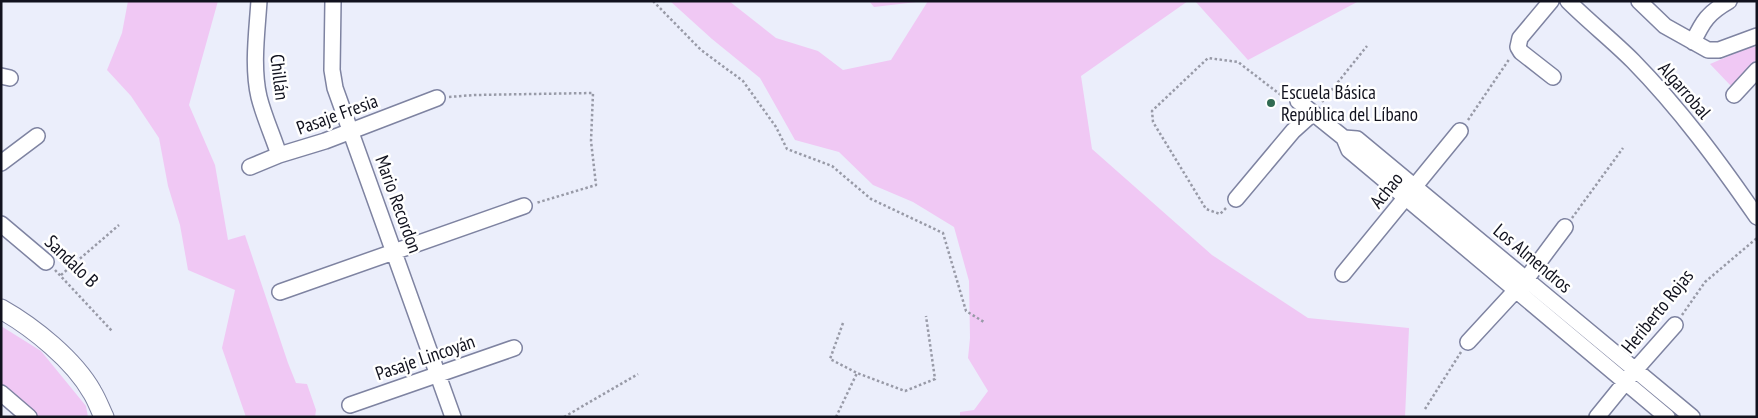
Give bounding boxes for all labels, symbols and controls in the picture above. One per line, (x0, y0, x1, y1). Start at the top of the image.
street label: Chillán (265, 53, 295, 101)
street label: Algarrobal (1654, 56, 1717, 124)
place label: Escuela Básica República del Líbano (1281, 80, 1418, 126)
street label: Pasaje Fresia (293, 88, 381, 140)
marker: Escuela Básica República del Líbano (1265, 97, 1277, 109)
street label: Mario Recordon (370, 152, 428, 256)
street label: Achao (1364, 167, 1408, 213)
street label: Los Almendros (1489, 218, 1577, 298)
street label: Sandalo B (40, 230, 104, 292)
street label: Heriberto Rojas (1616, 264, 1698, 358)
street label: Pasaje Lincoyán (372, 329, 478, 385)

